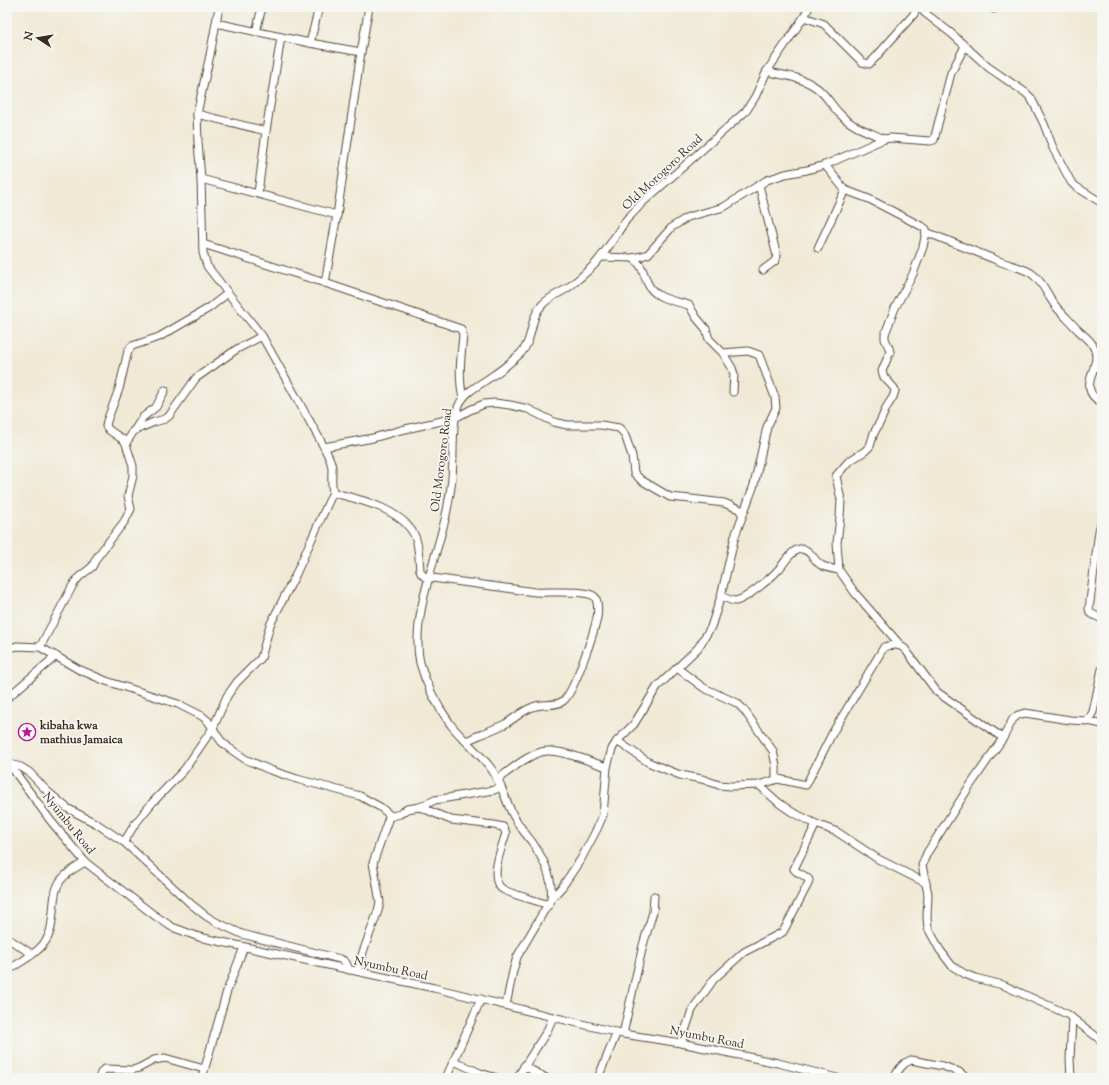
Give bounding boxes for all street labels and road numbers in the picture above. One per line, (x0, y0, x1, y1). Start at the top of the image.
street label: Old Morogoro Road (618, 130, 707, 215)
street label: Old Morogoro Road (427, 407, 457, 513)
street label: Nyumbu Road (38, 789, 99, 859)
street label: Nyumbu Road (352, 952, 430, 986)
street label: Nyumbu Road (668, 1022, 746, 1054)

